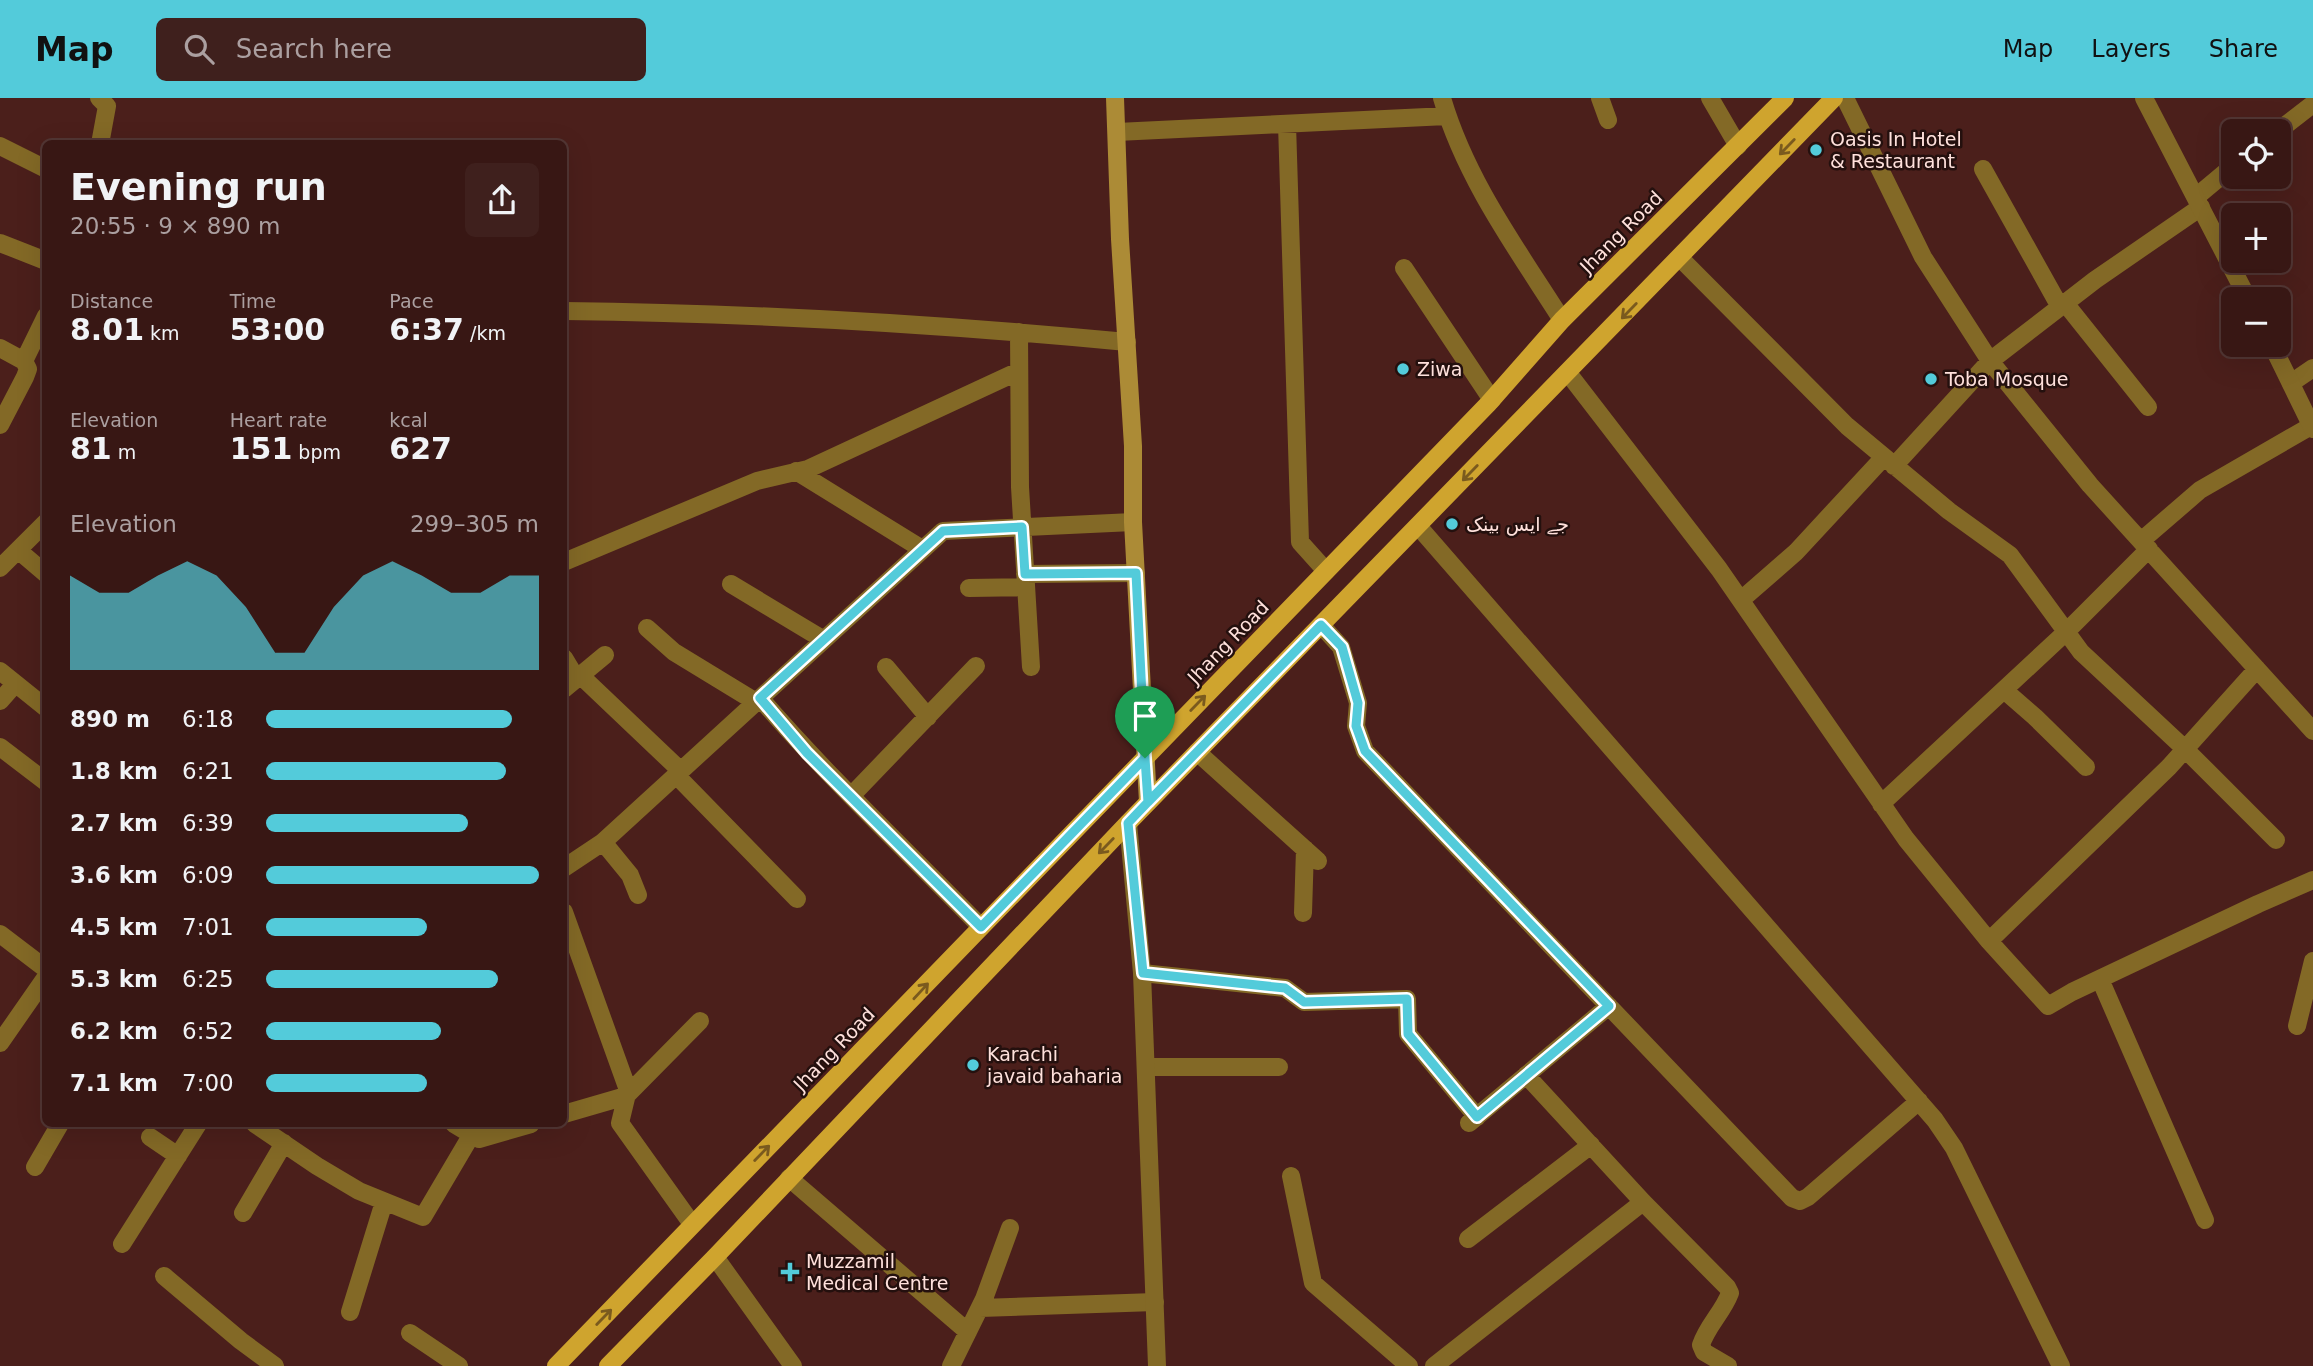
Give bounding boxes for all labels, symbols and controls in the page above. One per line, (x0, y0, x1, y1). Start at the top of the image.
search box (156, 18, 646, 81)
text: Map (35, 30, 114, 69)
icon: search (180, 30, 218, 68)
text: Search here (236, 34, 392, 64)
text: Map (2003, 35, 2053, 63)
text: Layers (2091, 35, 2171, 63)
text: Share (2209, 35, 2278, 63)
map controls (2221, 119, 2291, 357)
button: locate (2221, 119, 2291, 189)
place label: Oasis In Hotel & Restaurant (1830, 128, 1962, 172)
one-way arrow (1779, 138, 1796, 155)
marker: Oasis In Hotel & Restaurant (1808, 142, 1824, 158)
button: share (465, 163, 539, 237)
text: Evening run (70, 165, 327, 209)
street label: Jhang Road (1575, 186, 1667, 278)
button: + (2221, 203, 2291, 273)
text: 20:55 · 9 × 890 m (70, 213, 280, 239)
button: − (2221, 287, 2291, 357)
text: Distance (70, 290, 153, 312)
text: Time (230, 290, 276, 312)
text: Pace (389, 290, 434, 312)
one-way arrow (1620, 302, 1637, 319)
text: 8.01 (70, 312, 144, 347)
text: 53:00 (230, 312, 325, 347)
text: 6:37 (389, 312, 464, 347)
text: km (144, 322, 180, 344)
text: /km (464, 322, 506, 344)
place label: Ziwa (1417, 358, 1462, 380)
marker: Ziwa (1395, 361, 1411, 377)
place label: Toba Mosque (1944, 368, 2068, 390)
marker: Toba Mosque (1923, 371, 1939, 387)
text: Elevation (70, 409, 158, 431)
text: Heart rate (230, 409, 327, 431)
text: kcal (389, 409, 428, 431)
text: 81 (70, 431, 112, 466)
text: 151 (230, 431, 292, 466)
text: 627 (389, 431, 452, 466)
text: m (112, 441, 136, 463)
text: bpm (292, 441, 341, 463)
one-way arrow (1462, 465, 1479, 482)
text: Elevation (70, 511, 177, 537)
text: 299–305 m (410, 511, 539, 537)
place label: جے ایس بینک (1466, 513, 1569, 536)
marker: جے ایس بینک (1444, 516, 1460, 532)
street label: Jhang Road (1182, 596, 1273, 689)
pin (1115, 686, 1175, 758)
one-way arrow (1189, 695, 1206, 712)
icon: arrive (1126, 697, 1164, 735)
text: 890 m (70, 706, 150, 732)
text: 6:18 (182, 706, 234, 732)
text: 1.8 km (70, 758, 158, 784)
text: 6:21 (182, 758, 234, 784)
text: 2.7 km (70, 810, 158, 836)
text: 6:39 (182, 810, 234, 836)
one-way arrow (1097, 838, 1114, 855)
text: 3.6 km (70, 862, 158, 888)
text: 6:09 (182, 862, 234, 888)
text: 4.5 km (70, 914, 158, 940)
text: 7:01 (182, 914, 234, 940)
text: 5.3 km (70, 966, 158, 992)
text: 6:25 (182, 966, 234, 992)
one-way arrow (912, 983, 929, 1000)
street label: Jhang Road (788, 1003, 879, 1096)
text: 6.2 km (70, 1018, 158, 1044)
text: 6:52 (182, 1018, 234, 1044)
place label: Karachi javaid baharia (986, 1043, 1122, 1087)
marker: Karachi javaid baharia (965, 1057, 981, 1073)
text: 7.1 km (70, 1070, 158, 1096)
text: 7:00 (182, 1070, 234, 1096)
one-way arrow (753, 1145, 770, 1162)
place label: Muzzamil Medical Centre (806, 1250, 948, 1294)
marker: Muzzamil Medical Centre (780, 1262, 800, 1282)
one-way arrow (595, 1309, 612, 1326)

